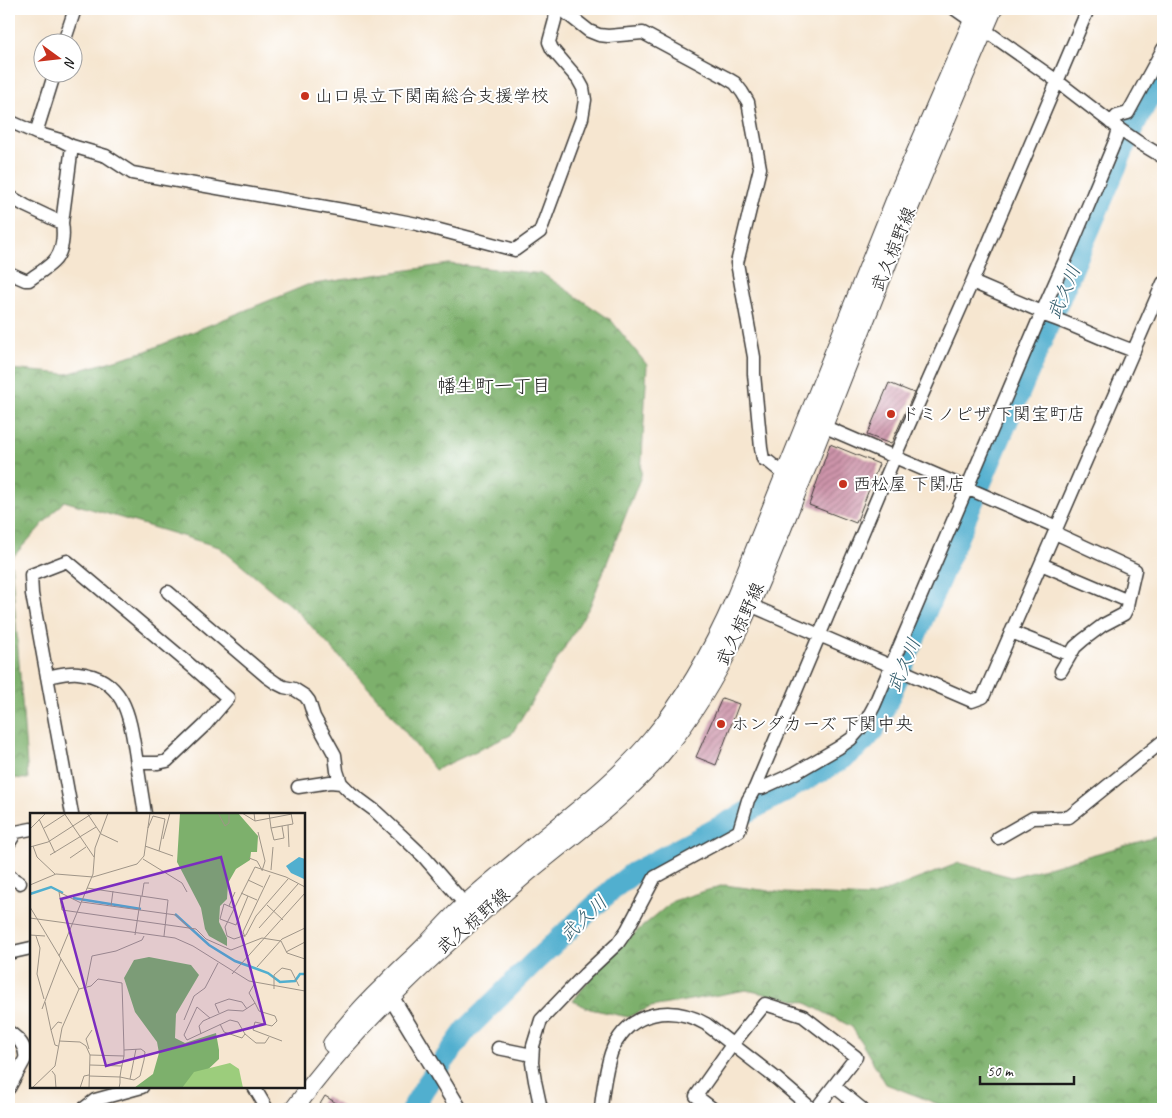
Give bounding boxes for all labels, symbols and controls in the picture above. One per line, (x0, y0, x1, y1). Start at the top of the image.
north arrow (32, 32, 82, 82)
text: N (60, 55, 79, 70)
place label: 山口県立下関南総合支援学校 (315, 85, 549, 107)
marker: 山口県立下関南総合支援学校 (299, 90, 311, 102)
street label: 武久椋野線 (866, 203, 920, 295)
water label: 武久川 (1042, 261, 1086, 323)
district label: 幡生町一丁目 (437, 374, 551, 398)
place label: ドミノピザ 下関宝町店 (901, 403, 1085, 425)
marker: ドミノピザ 下関宝町店 (885, 408, 897, 420)
place label: 西松屋 下関店 (853, 473, 965, 495)
marker: 西松屋 下関店 (837, 478, 849, 490)
street label: 武久椋野線 (711, 579, 769, 669)
water label: 武久川 (882, 634, 926, 696)
place label: ホンダカーズ 下関中央 (731, 713, 913, 735)
marker: ホンダカーズ 下関中央 (715, 718, 727, 730)
inset map (30, 813, 305, 1088)
street label: 武久椋野線 (432, 883, 514, 959)
water label: 武久川 (555, 890, 613, 947)
scale bar (980, 1053, 1073, 1085)
text: 50 m (987, 1062, 1014, 1081)

